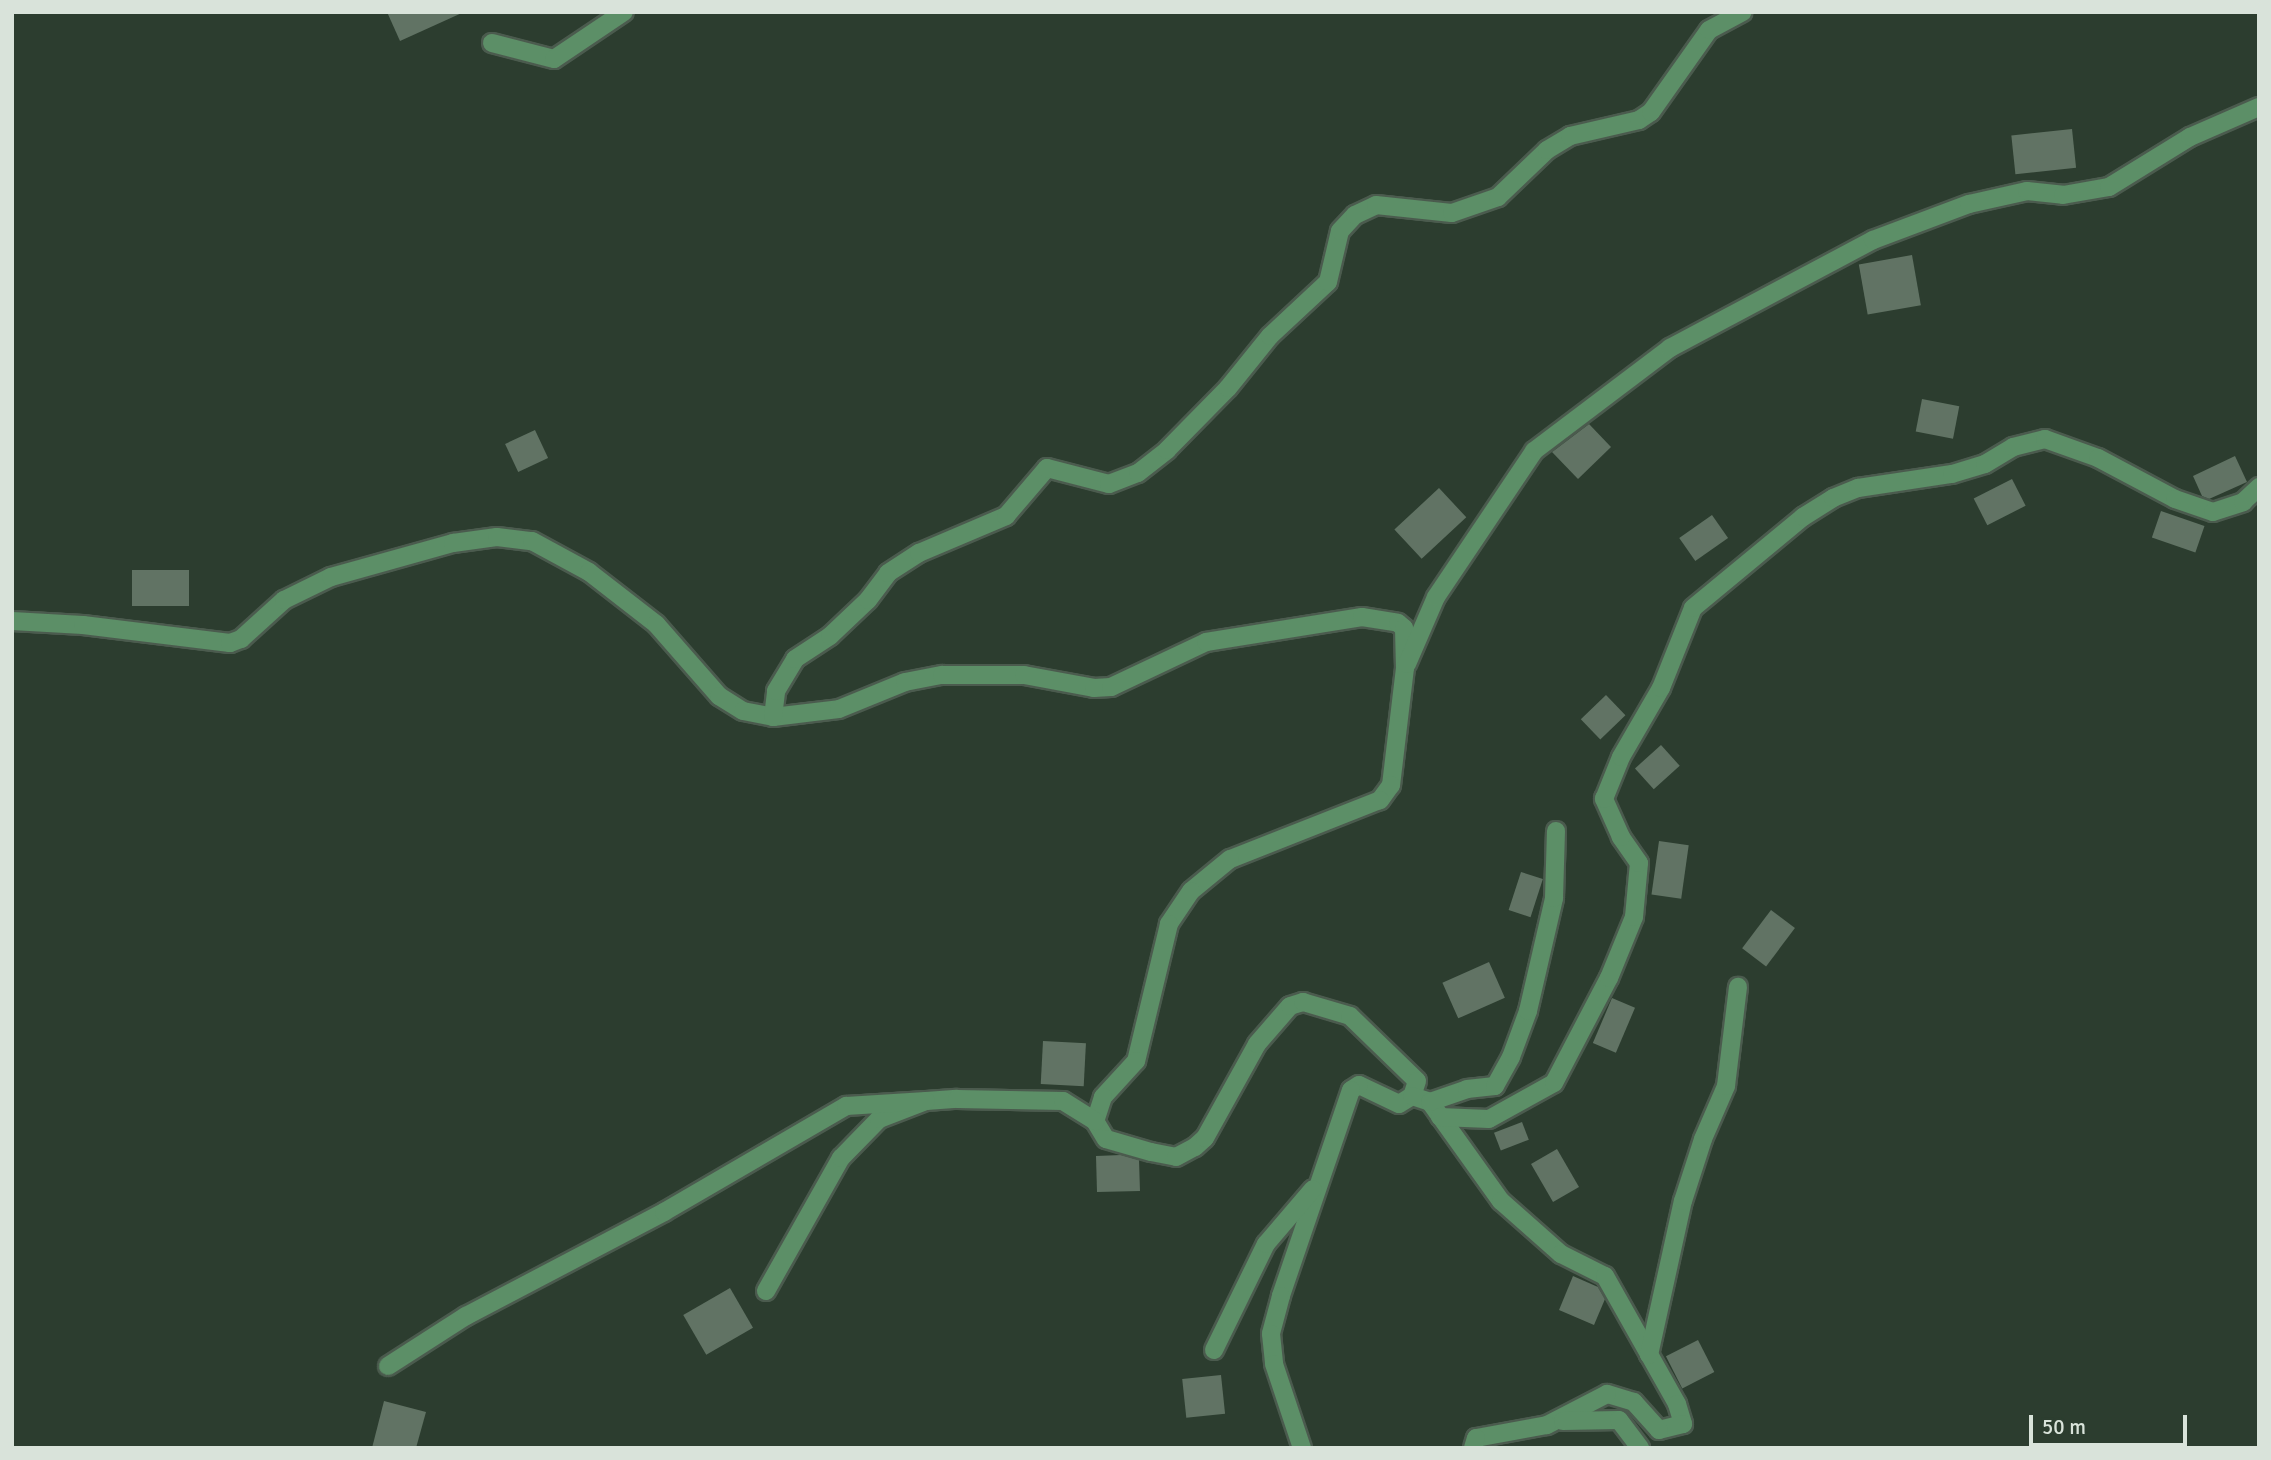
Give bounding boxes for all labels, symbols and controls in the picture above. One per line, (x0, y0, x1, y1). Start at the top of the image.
scale bar (2033, 1400, 2190, 1444)
text: 50 m (2042, 1414, 2086, 1440)

